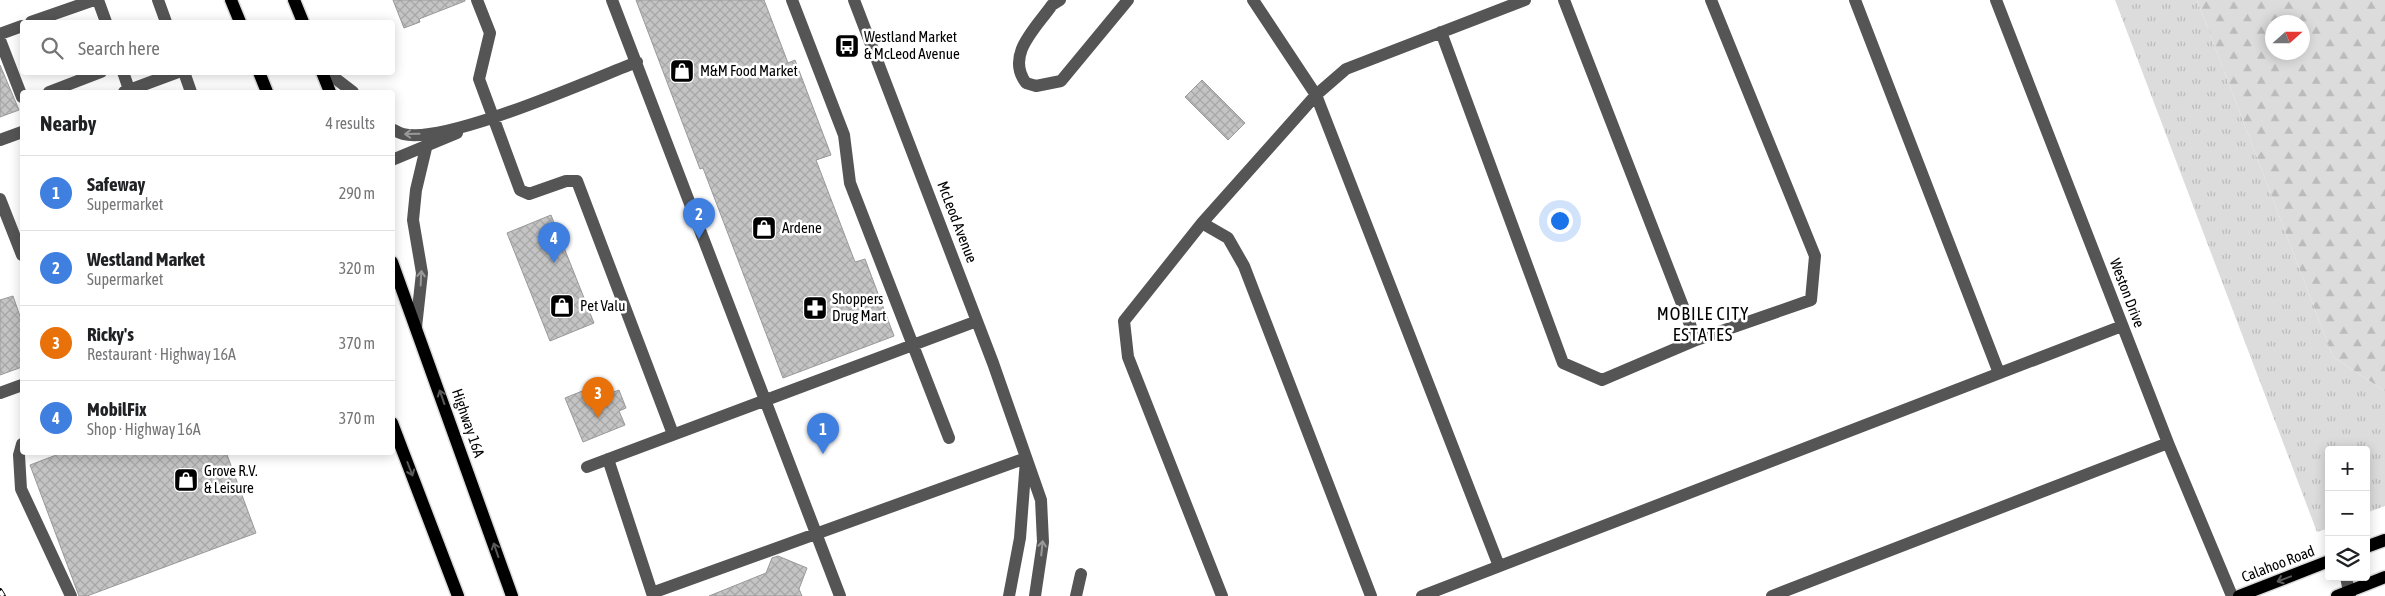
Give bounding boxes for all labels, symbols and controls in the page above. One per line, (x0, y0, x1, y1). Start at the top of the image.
north arrow (2265, 15, 2310, 60)
search box (20, 20, 395, 75)
place label: Westland Market & McLeod Avenue (864, 28, 960, 62)
bus stop icon: Westland Market & McLeod Avenue (834, 33, 860, 59)
icon: search (38, 34, 66, 62)
text: Search here (78, 37, 160, 59)
shop icon: M&M Food Market (669, 58, 695, 84)
place label: M&M Food Market (700, 62, 798, 79)
text: Nearby (40, 111, 96, 135)
text: 4 results (325, 114, 375, 132)
one-way arrow (404, 129, 420, 139)
text: Safeway (87, 173, 145, 195)
street label: McLeod Avenue (934, 179, 981, 265)
text: 1 (52, 184, 60, 202)
text: 290 m (339, 184, 375, 202)
text: Supermarket (87, 195, 163, 213)
pin: 2 (683, 198, 715, 239)
your location (1547, 208, 1573, 234)
shop icon: Ardene (751, 215, 777, 241)
place label: Ardene (782, 219, 822, 236)
pin: 4 (538, 222, 570, 263)
text: Westland Market (87, 248, 205, 270)
street label: Weston Drive (2107, 256, 2148, 330)
text: 2 (52, 259, 60, 277)
text: 320 m (339, 259, 375, 277)
text: Supermarket (87, 270, 163, 288)
one-way arrow (417, 271, 426, 287)
place label: Shoppers Drug Mart (832, 290, 886, 324)
shop icon: Pet Valu (549, 293, 575, 319)
pharmacy icon: Shoppers Drug Mart (802, 295, 828, 321)
place label: Pet Valu (580, 297, 625, 314)
district label: MOBILE CITY ESTATES (1657, 303, 1749, 345)
text: Ricky's (87, 323, 134, 345)
text: 3 (52, 334, 60, 352)
text: 370 m (339, 334, 375, 352)
text: Restaurant · Highway 16A (87, 345, 236, 363)
pin: 3 (582, 377, 614, 418)
street label: Highway 16A (449, 386, 488, 460)
one-way arrow (437, 389, 446, 405)
text: MobilFix (87, 398, 147, 420)
text: 4 (52, 409, 60, 427)
text: 370 m (339, 409, 375, 427)
pin: 1 (807, 413, 839, 454)
text: Shop · Highway 16A (87, 420, 201, 438)
map controls (2325, 446, 2370, 581)
button: + (2325, 446, 2370, 491)
one-way arrow (406, 461, 415, 476)
place label: Grove R.V. & Leisure (204, 462, 258, 496)
shop icon: Grove R.V. & Leisure (173, 467, 199, 493)
button: − (2325, 491, 2370, 536)
button: layers (2325, 536, 2370, 581)
one-way arrow (1037, 540, 1047, 556)
one-way arrow (490, 542, 500, 558)
street label: Calahoo Road (2239, 542, 2317, 585)
one-way arrow (2277, 575, 2292, 584)

